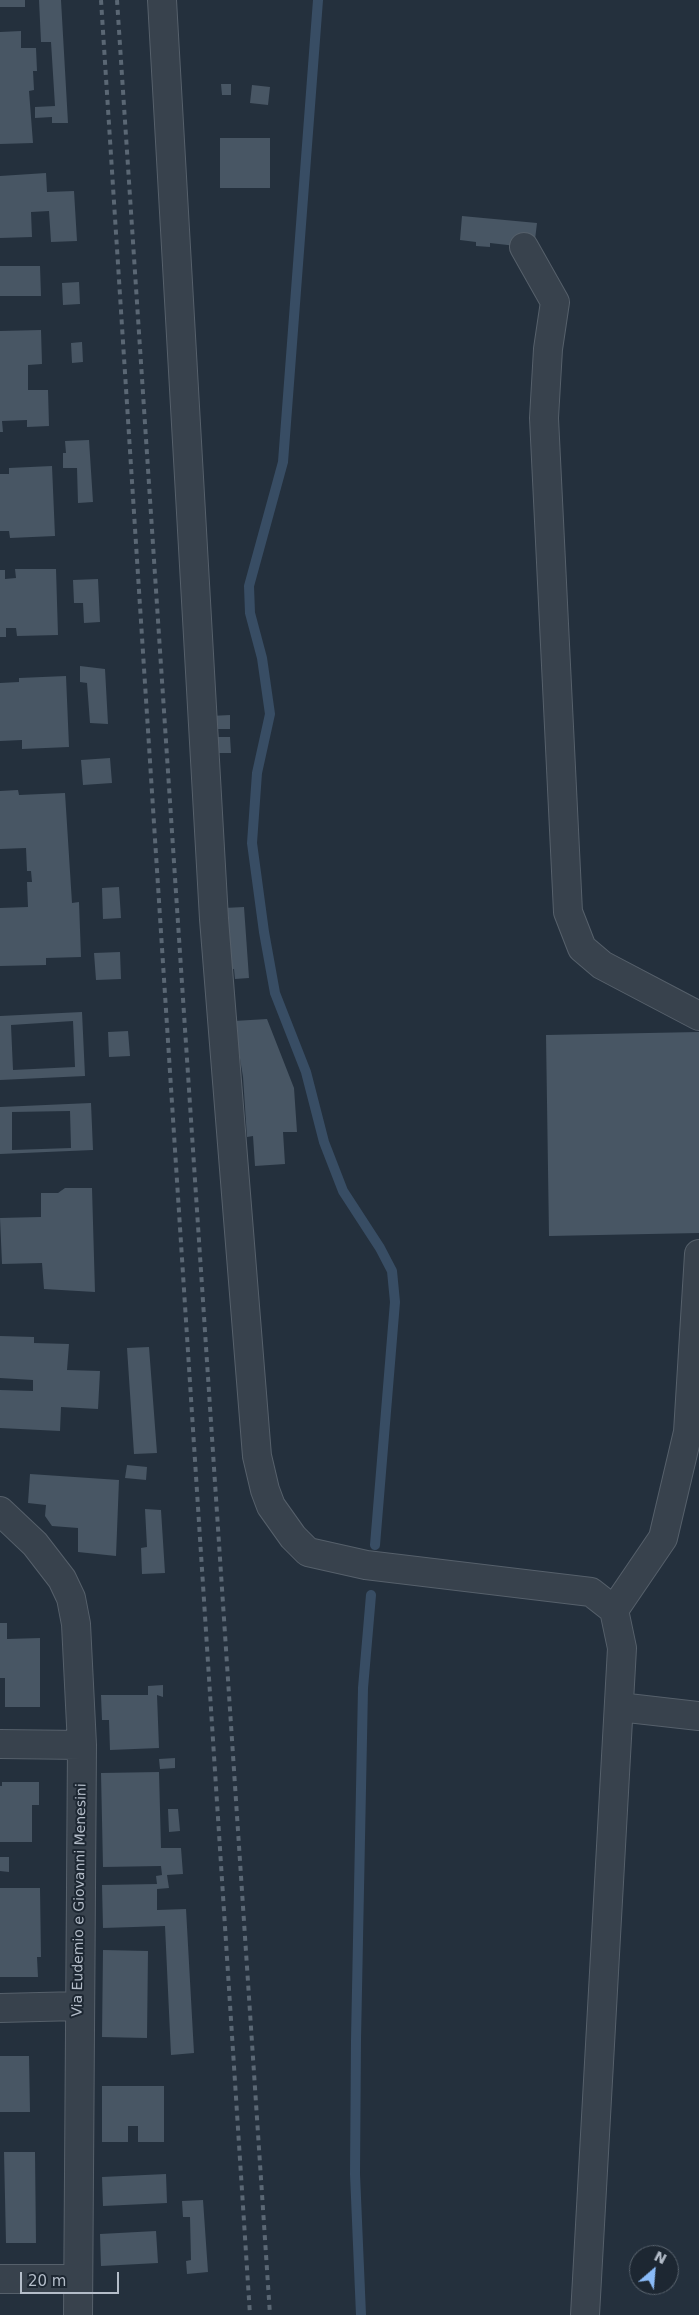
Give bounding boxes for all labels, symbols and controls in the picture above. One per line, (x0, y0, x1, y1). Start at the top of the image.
street label: Via Eudemio e Giovanni Menesini (70, 1783, 90, 2017)
north arrow (629, 2245, 679, 2295)
text: N (652, 2248, 669, 2267)
scale bar (22, 2262, 121, 2294)
text: 20 m (28, 2272, 66, 2290)

